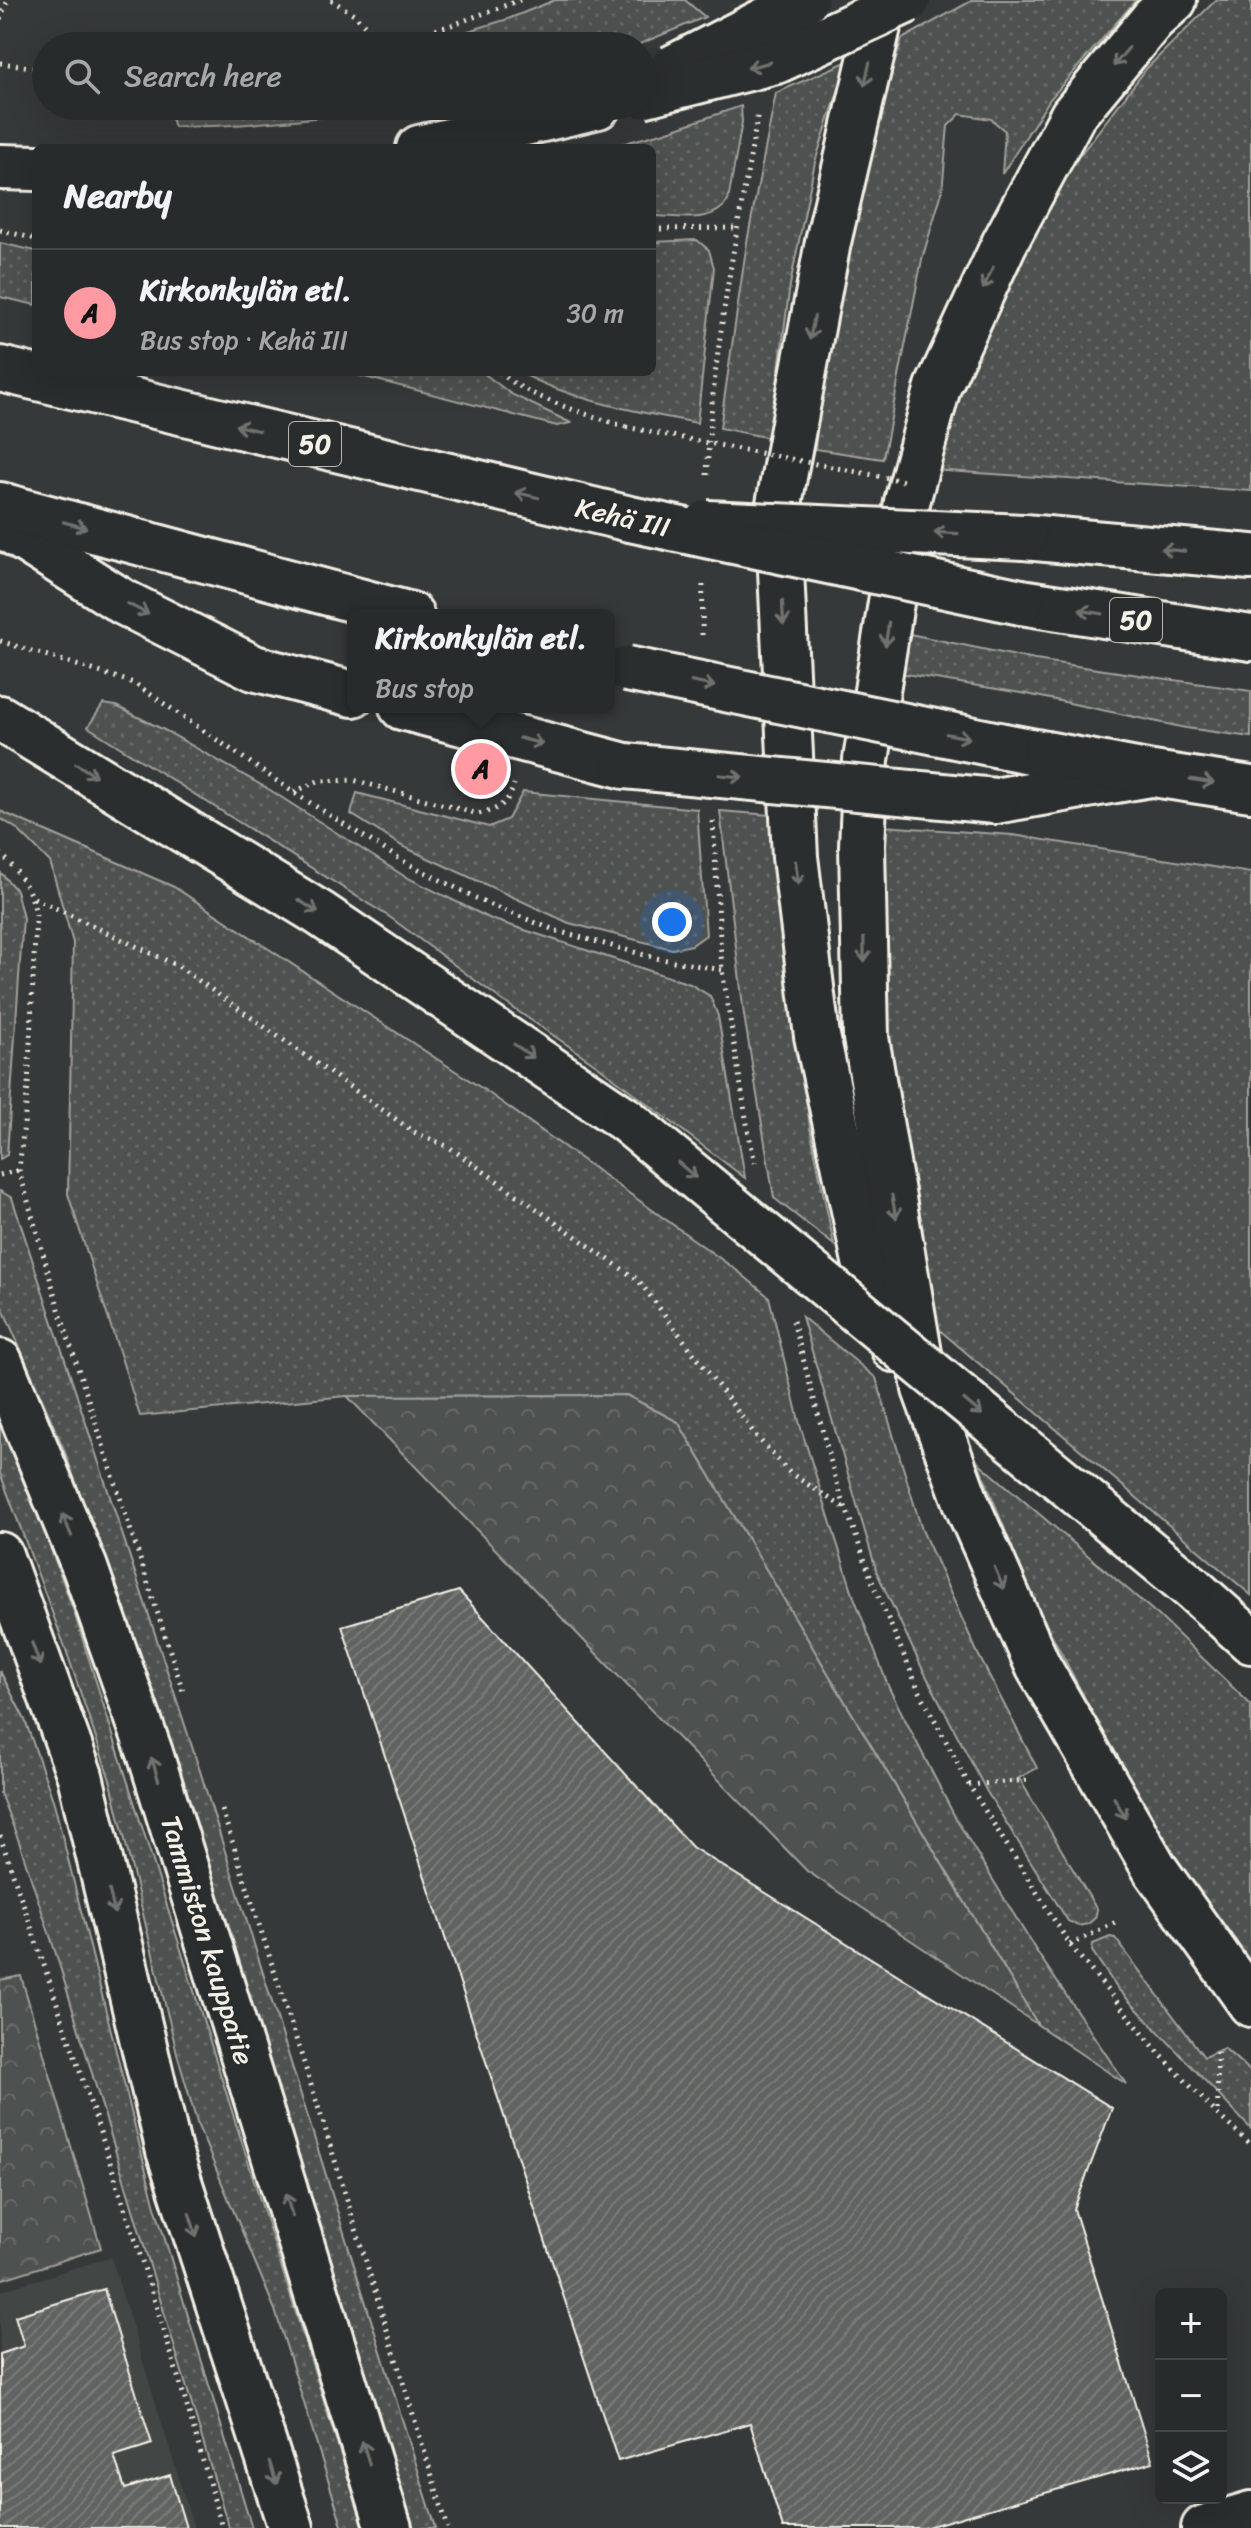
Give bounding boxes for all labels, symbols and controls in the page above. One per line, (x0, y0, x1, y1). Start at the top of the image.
search box (32, 32, 656, 120)
one-way arrow (1112, 46, 1130, 67)
text: Search here (124, 49, 282, 103)
icon: search (60, 54, 104, 98)
one-way arrow (747, 58, 773, 73)
one-way arrow (859, 61, 874, 87)
text: Nearby (64, 166, 172, 226)
text: Kirkonkylän etl. (140, 263, 352, 317)
one-way arrow (980, 266, 995, 290)
text: A (81, 290, 99, 336)
text: 30 m (567, 290, 624, 336)
one-way arrow (803, 315, 818, 340)
text: Bus stop · Kehä III (140, 317, 348, 363)
one-way arrow (234, 420, 260, 435)
road number: 50 (289, 422, 341, 466)
street label: Kehä III (571, 483, 675, 552)
one-way arrow (515, 486, 540, 501)
one-way arrow (62, 519, 88, 534)
one-way arrow (933, 526, 960, 541)
one-way arrow (1160, 542, 1187, 557)
road number: 50 (1110, 598, 1162, 642)
one-way arrow (776, 599, 791, 626)
one-way arrow (125, 602, 149, 618)
one-way arrow (1079, 604, 1104, 619)
popup (347, 609, 615, 713)
text: Kirkonkylän etl. (375, 611, 587, 665)
one-way arrow (879, 621, 894, 646)
text: Bus stop (375, 665, 474, 711)
one-way arrow (690, 678, 716, 693)
one-way arrow (945, 729, 970, 744)
one-way arrow (518, 734, 544, 749)
pin: A (455, 739, 507, 799)
one-way arrow (74, 762, 97, 778)
one-way arrow (717, 769, 744, 784)
one-way arrow (1189, 774, 1214, 789)
one-way arrow (789, 859, 804, 885)
one-way arrow (296, 898, 319, 914)
your location (652, 902, 692, 942)
one-way arrow (856, 936, 872, 963)
one-way arrow (512, 1043, 534, 1059)
one-way arrow (676, 1161, 696, 1179)
one-way arrow (888, 1194, 903, 1220)
one-way arrow (963, 1398, 983, 1416)
one-way arrow (59, 1513, 74, 1538)
one-way arrow (993, 1565, 1008, 1590)
one-way arrow (30, 1641, 44, 1666)
one-way arrow (147, 1757, 162, 1783)
one-way arrow (1112, 1796, 1128, 1819)
street label: Tammiston kauppatie (146, 1809, 269, 2071)
one-way arrow (105, 1889, 120, 1915)
one-way arrow (281, 2193, 296, 2218)
one-way arrow (187, 2212, 201, 2237)
map controls (1155, 2288, 1227, 2504)
button: + (1155, 2288, 1227, 2360)
button: − (1155, 2360, 1227, 2432)
button: layers (1155, 2432, 1227, 2504)
one-way arrow (358, 2441, 373, 2467)
one-way arrow (266, 2459, 281, 2485)

